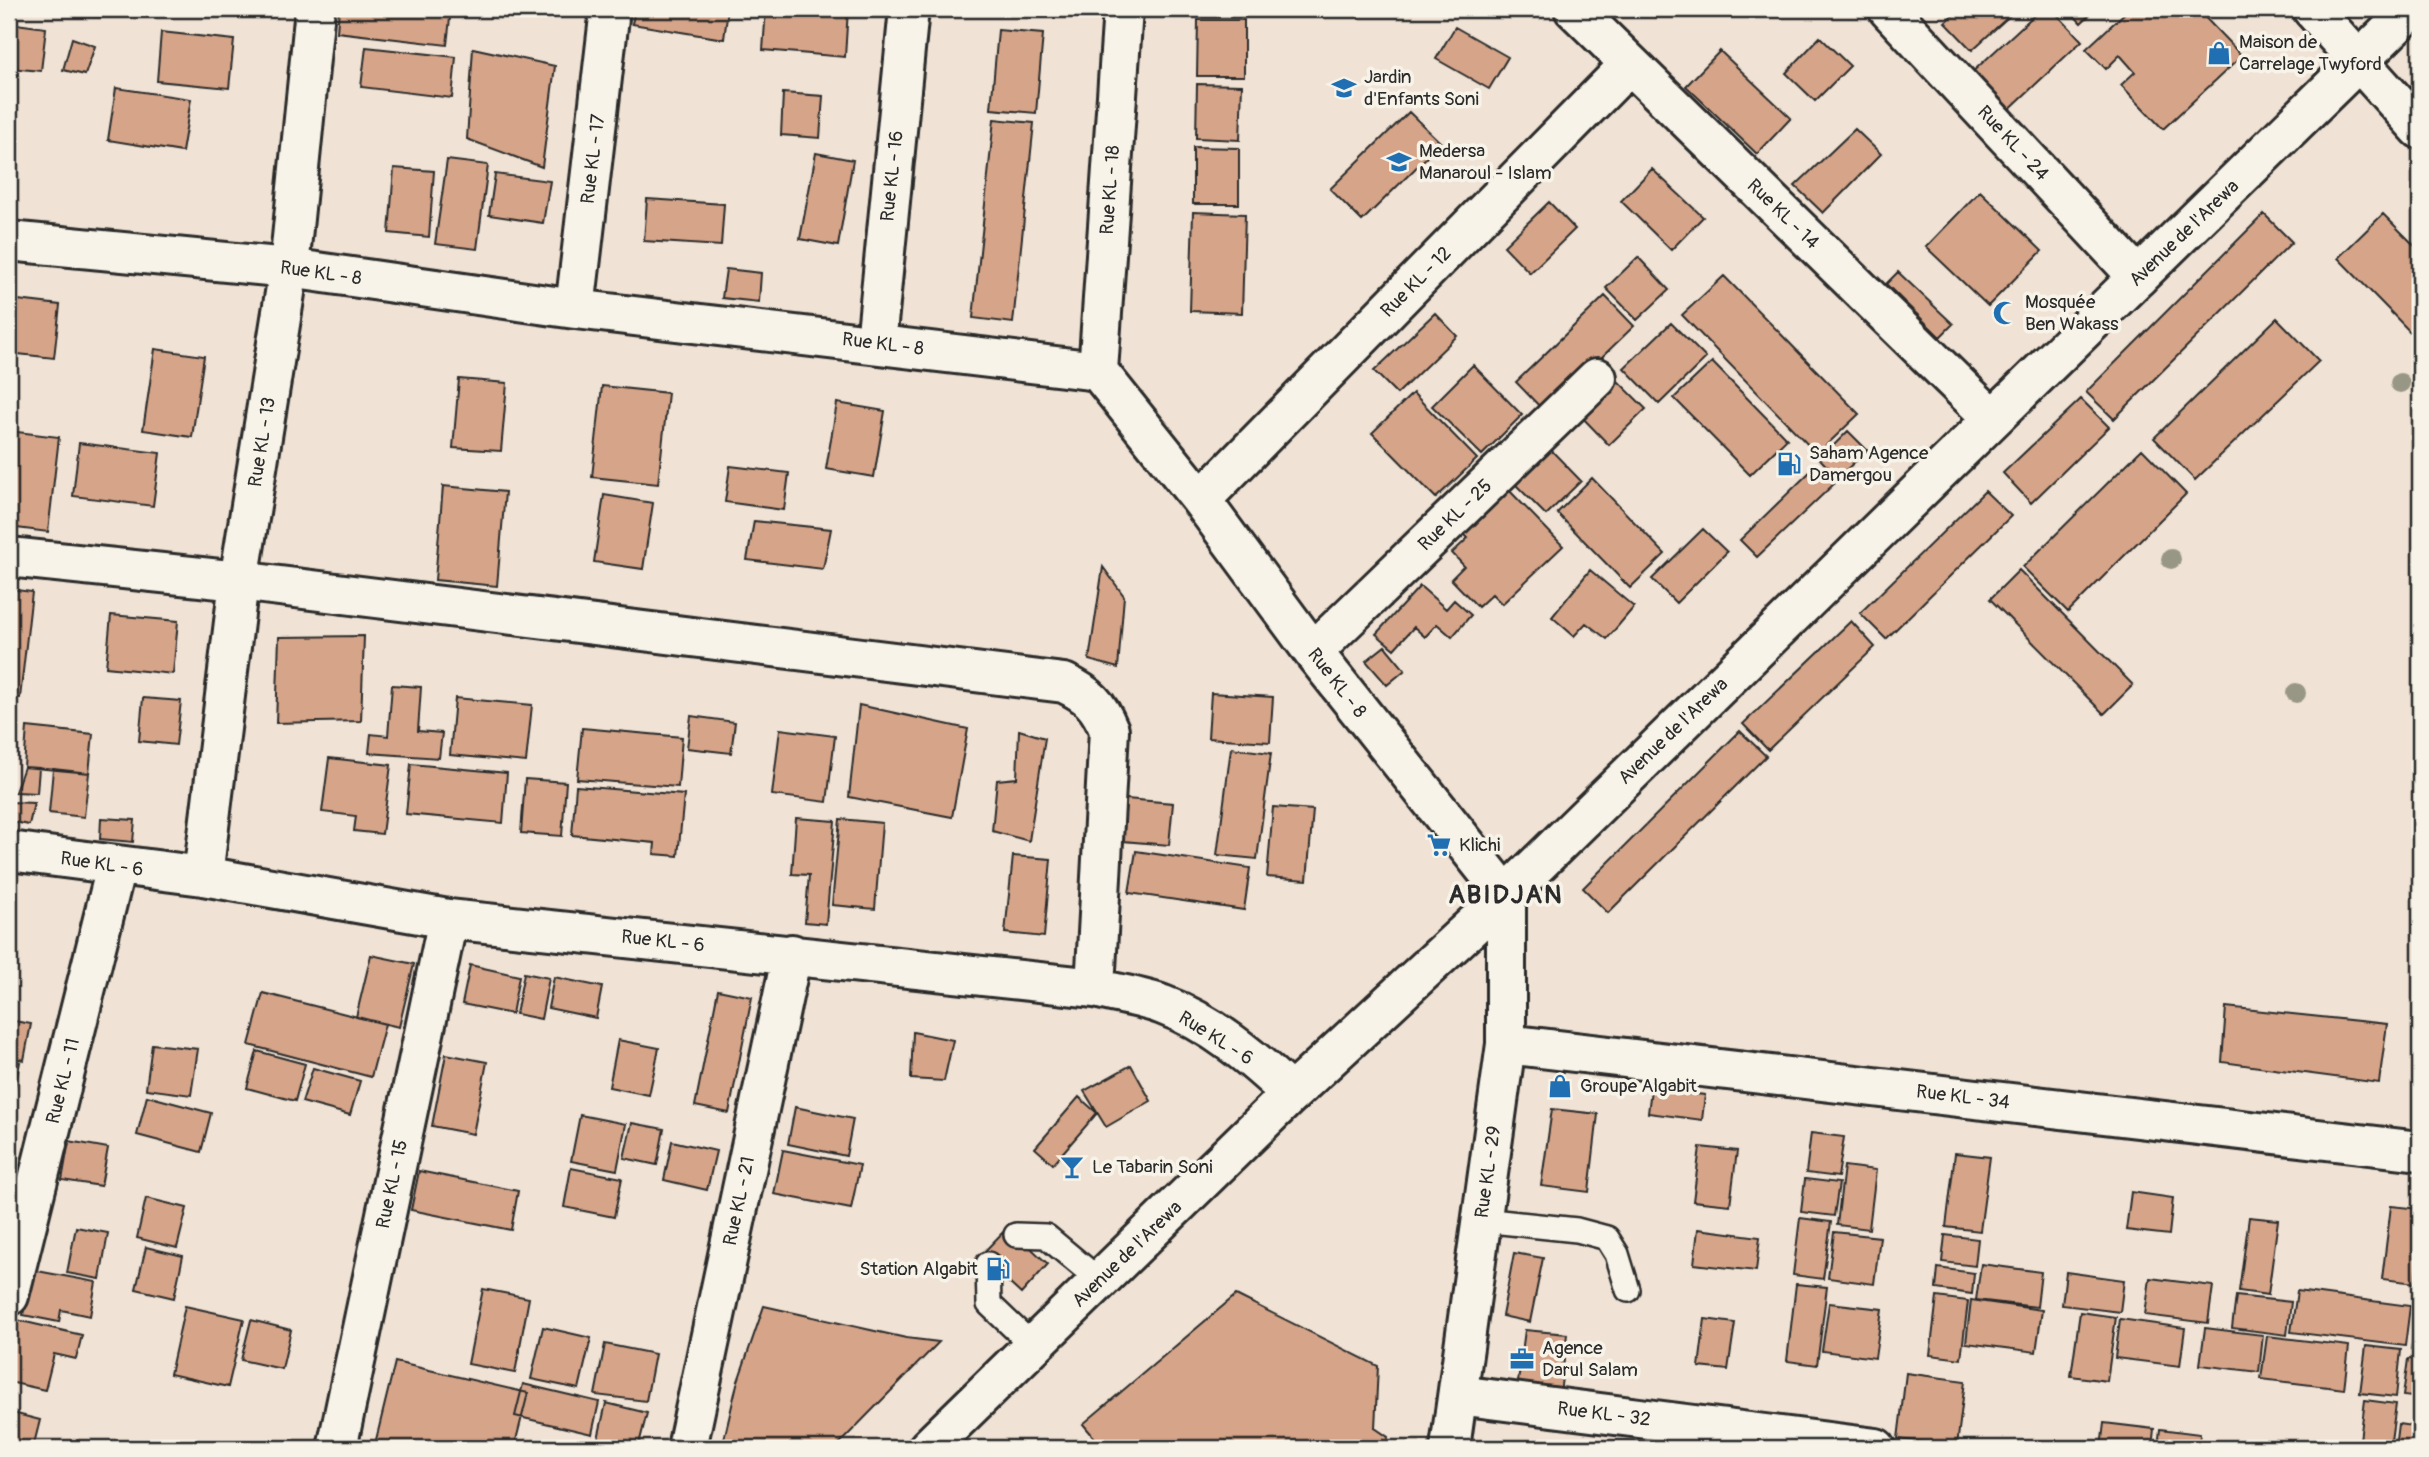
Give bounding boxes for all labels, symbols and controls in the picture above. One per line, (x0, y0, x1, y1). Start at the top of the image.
place label: Maison de Carrelage Twyford (2239, 30, 2382, 76)
shop icon: Maison de Carrelage Twyford (2205, 39, 2233, 67)
place label: Jardin d'Enfants Soni (1364, 65, 1479, 111)
school or university icon: Jardin d'Enfants Soni (1330, 74, 1358, 102)
street label: Rue KL - 24 (1972, 100, 2054, 186)
street label: Rue KL - 17 (576, 113, 610, 205)
street label: Rue KL - 16 (875, 129, 909, 223)
place label: Medersa Manaroul - Islam (1419, 139, 1552, 185)
street label: Rue KL - 18 (1095, 144, 1125, 236)
school or university icon: Medersa Manaroul - Islam (1385, 148, 1413, 176)
street label: Rue KL - 14 (1742, 174, 1824, 254)
street label: Avenue de l'Arewa (2124, 174, 2244, 292)
street label: Rue KL - 12 (1375, 241, 1457, 323)
street label: Rue KL - 8 (279, 255, 363, 291)
place label: Mosquée Ben Wakass (2025, 290, 2119, 336)
mosque icon: Mosquée Ben Wakass (1991, 299, 2019, 327)
street label: Rue KL - 8 (841, 327, 925, 361)
street label: Rue KL - 13 (243, 395, 281, 489)
place label: Saham Agence Damergou (1809, 441, 1929, 487)
fuel station icon: Saham Agence Damergou (1775, 450, 1803, 478)
street label: Rue KL - 25 (1413, 474, 1497, 556)
street label: Rue KL - 8 (1302, 643, 1372, 723)
street label: Avenue de l'Arewa (1613, 672, 1733, 790)
supermarket icon: Klichi (1425, 831, 1453, 859)
place label: Klichi (1459, 833, 1501, 857)
street label: Rue KL - 6 (59, 846, 145, 882)
district label: ABIDJAN (1448, 879, 1564, 911)
street label: Rue KL - 6 (620, 925, 706, 957)
street label: Rue KL - 6 (1174, 1006, 1258, 1070)
street label: Rue KL - 11 (41, 1036, 85, 1126)
shop icon: Groupe Algabit (1546, 1072, 1574, 1100)
place label: Groupe Algabit (1580, 1074, 1697, 1098)
street label: Rue KL - 34 (1915, 1079, 2011, 1115)
street label: Rue KL - 29 (1470, 1124, 1506, 1220)
street label: Rue KL - 15 (371, 1137, 413, 1231)
bar icon: Le Tabarin Soni (1058, 1153, 1086, 1181)
street label: Rue KL - 21 (718, 1154, 760, 1248)
place label: Le Tabarin Soni (1092, 1155, 1213, 1179)
street label: Avenue de l'Arewa (1067, 1195, 1187, 1313)
fuel station icon: Station Algabit (984, 1255, 1012, 1283)
place label: Station Algabit (859, 1257, 978, 1281)
place label: Agence Darul Salam (1542, 1336, 1638, 1382)
office icon: Agence Darul Salam (1508, 1345, 1536, 1373)
street label: Rue KL - 32 (1556, 1396, 1652, 1432)

